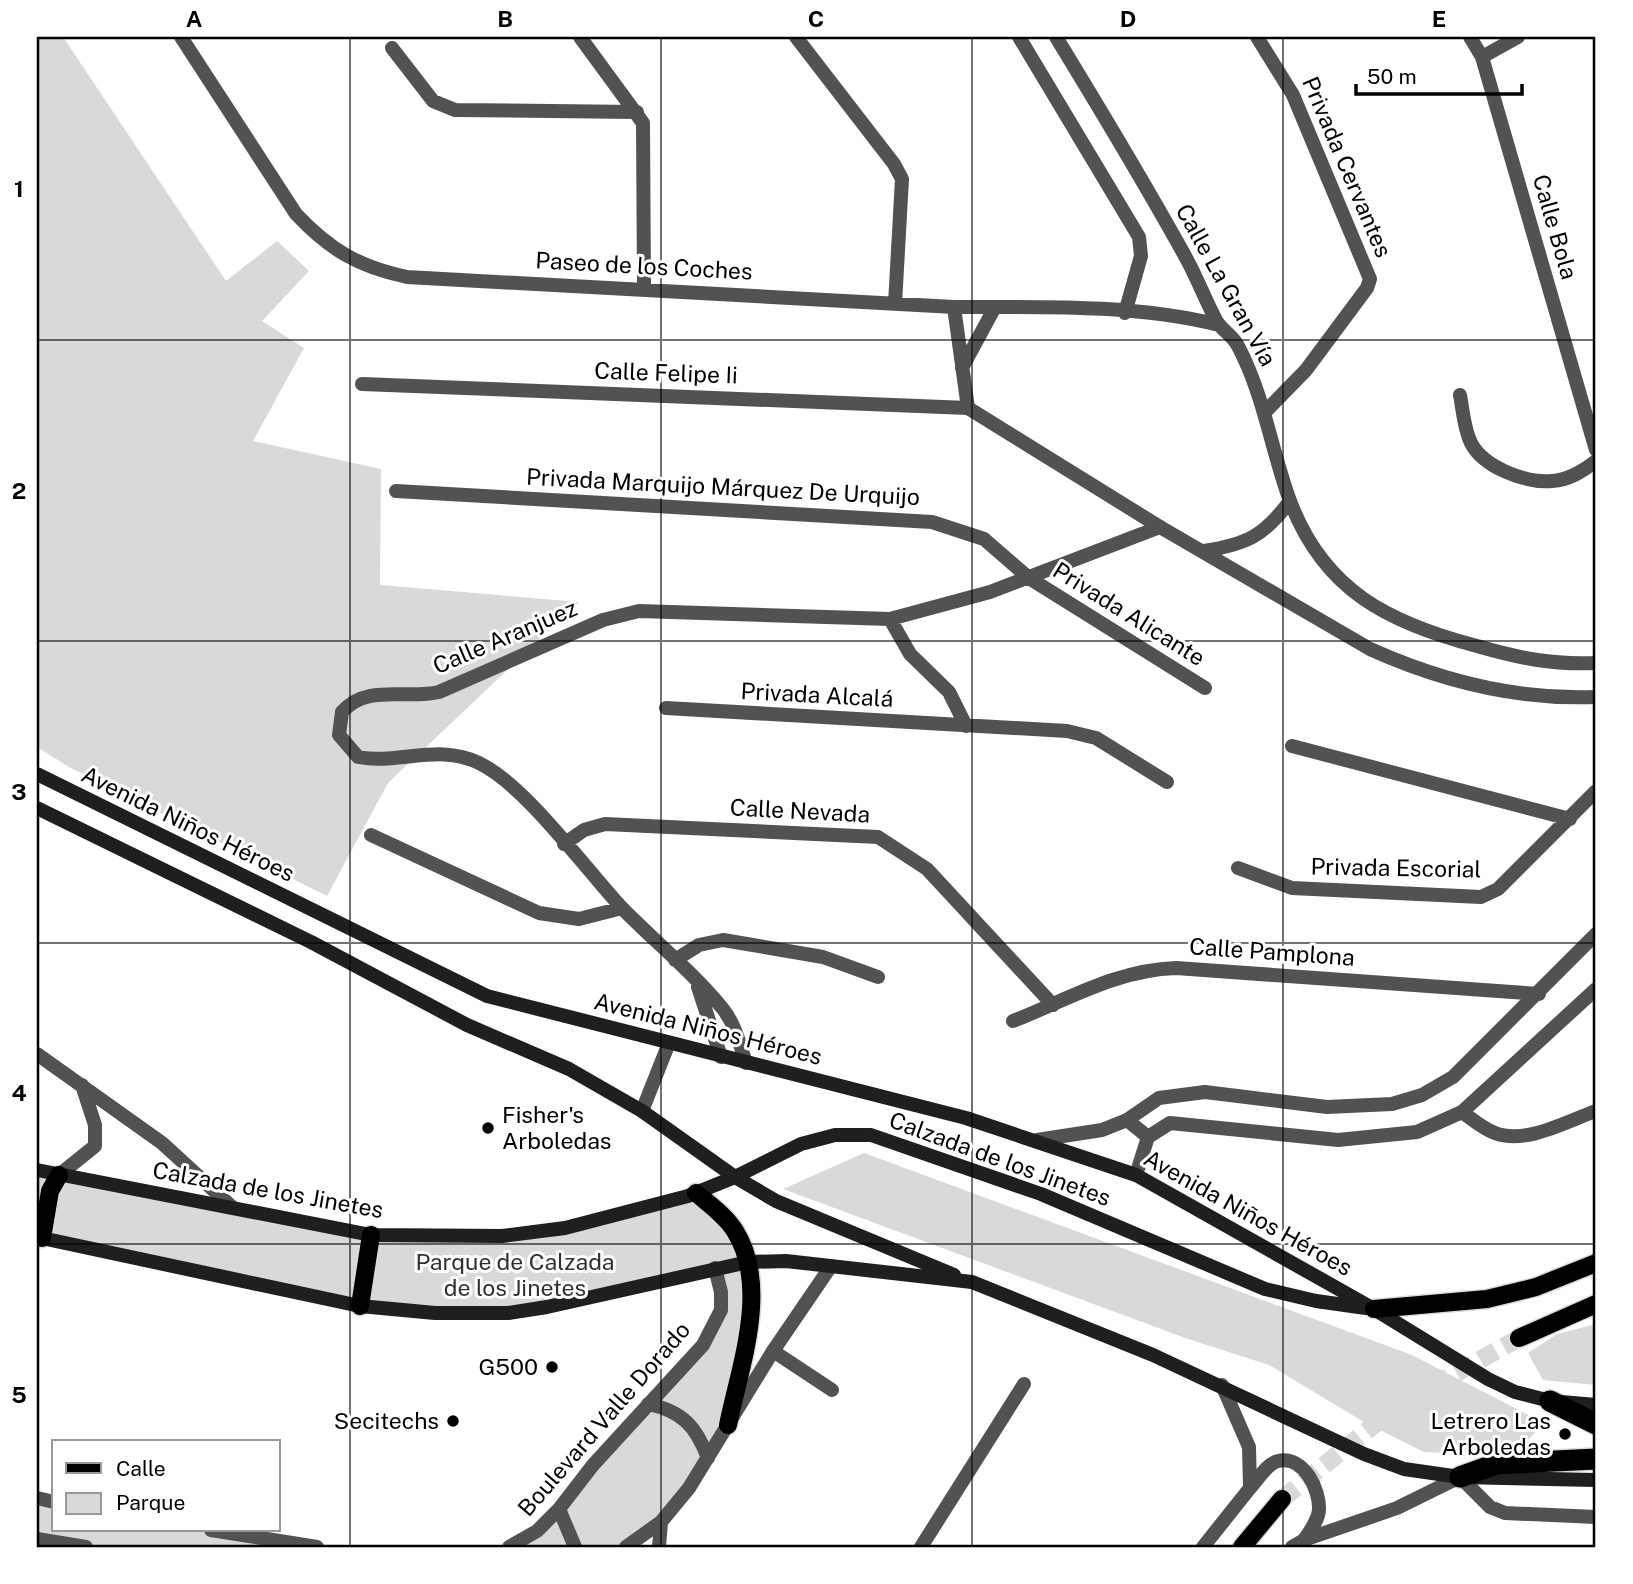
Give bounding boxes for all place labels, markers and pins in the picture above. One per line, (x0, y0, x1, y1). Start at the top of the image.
place label: Fisher's Arboledas (502, 1101, 611, 1154)
marker: Fisher's Arboledas (480, 1120, 496, 1136)
place label: G500 (478, 1353, 538, 1380)
marker: G500 (544, 1359, 560, 1375)
place label: Secitechs (334, 1407, 439, 1434)
place label: Letrero Las Arboledas (1430, 1407, 1551, 1460)
marker: Secitechs (445, 1413, 461, 1429)
marker: Letrero Las Arboledas (1557, 1426, 1573, 1442)

